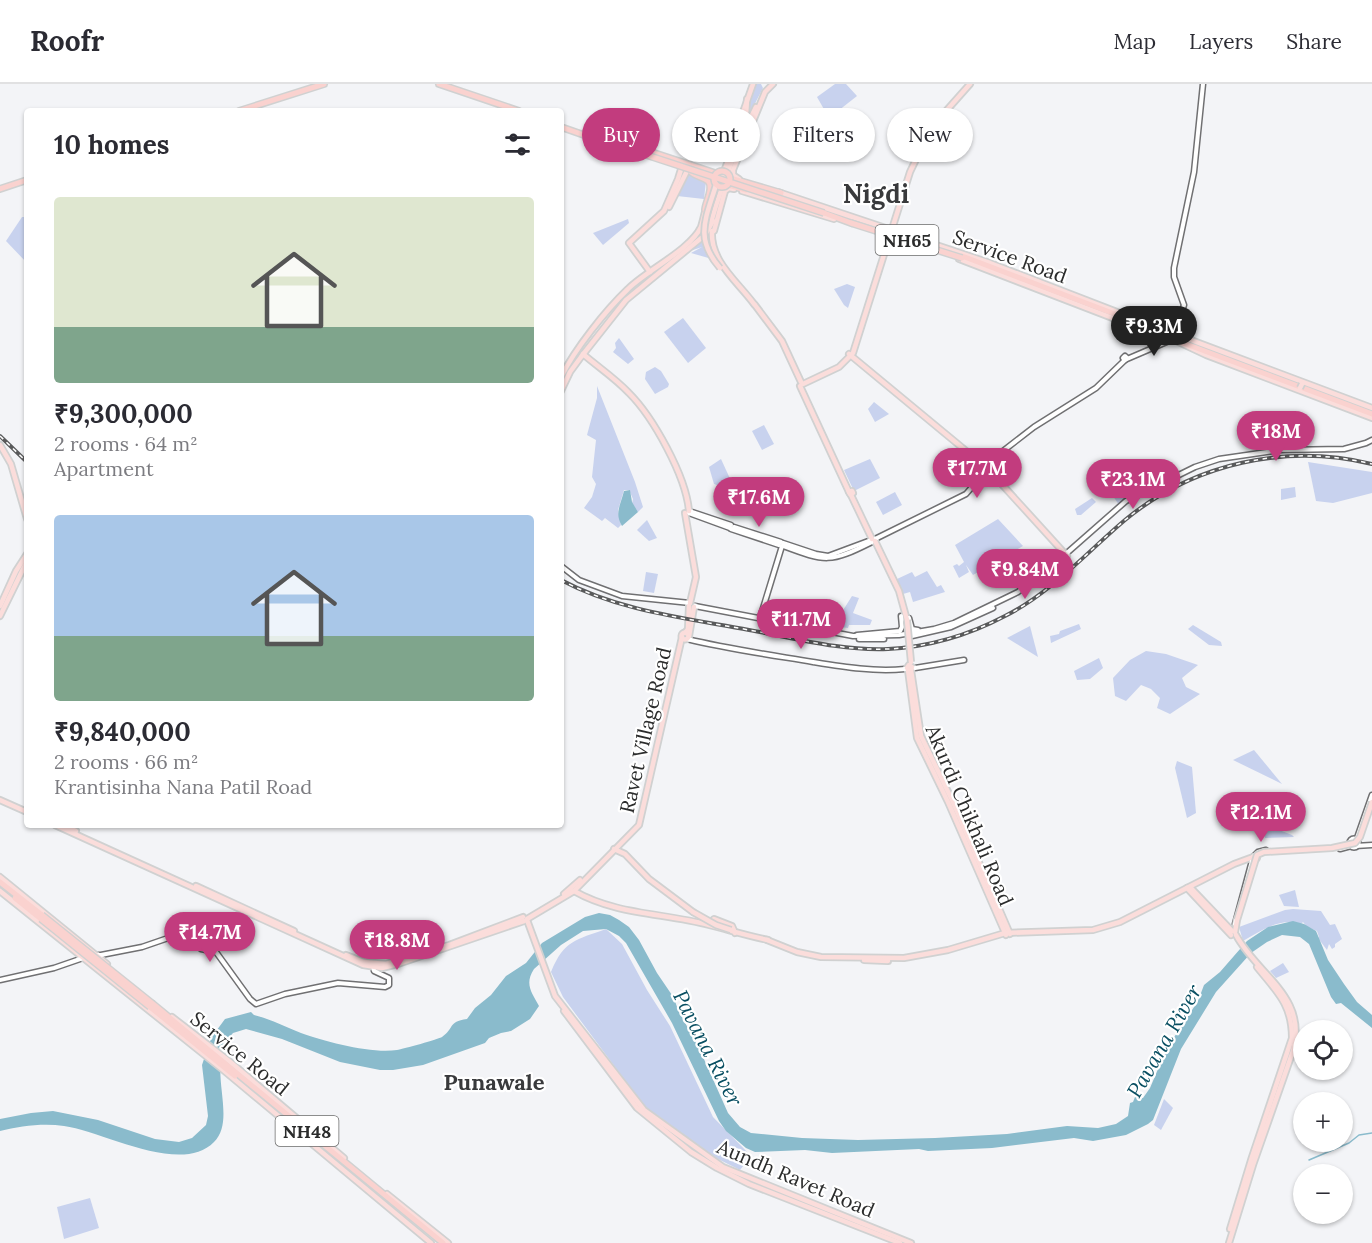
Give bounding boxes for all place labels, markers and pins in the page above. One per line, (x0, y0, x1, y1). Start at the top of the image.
pin: ₹9.3M (1112, 306, 1196, 357)
pin: ₹18M (1240, 411, 1312, 462)
pin: ₹17.7M (928, 448, 1026, 499)
pin: ₹23.1M (1084, 459, 1182, 510)
pin: ₹17.6M (710, 477, 808, 528)
pin: ₹9.84M (976, 549, 1074, 600)
pin: ₹11.7M (752, 599, 850, 650)
pin: ₹12.1M (1212, 792, 1310, 843)
pin: ₹14.7M (161, 912, 259, 963)
pin: ₹18.8M (348, 920, 446, 971)

